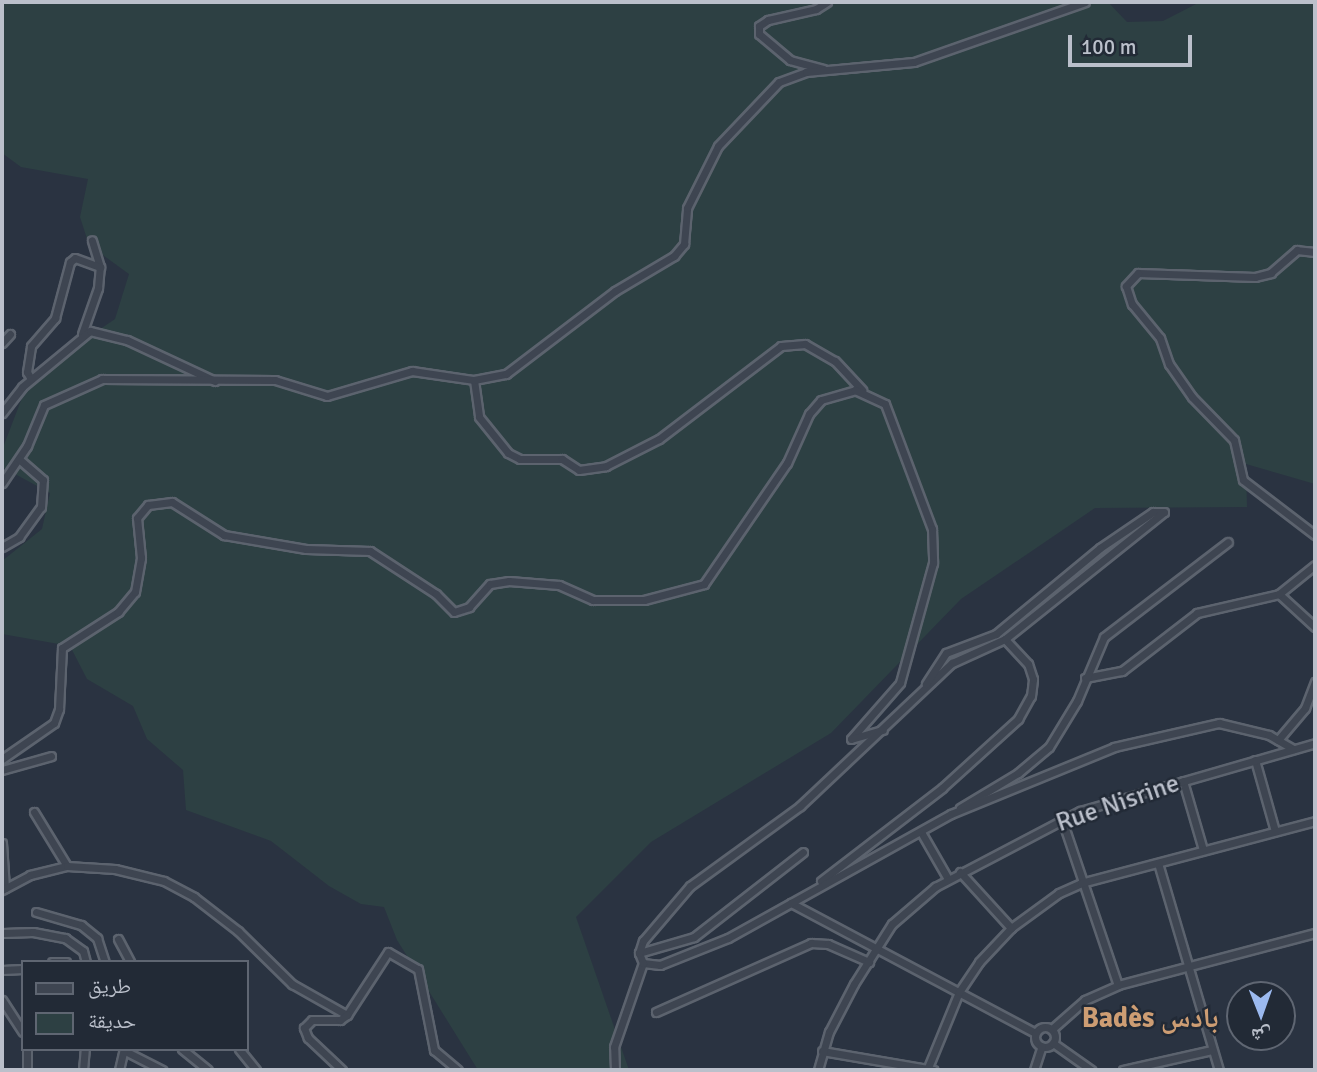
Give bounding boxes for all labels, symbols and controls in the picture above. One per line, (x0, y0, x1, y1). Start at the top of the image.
scale bar (1072, 21, 1196, 65)
text: 100 m (1081, 34, 1136, 60)
street label: Rue Nisrine (1052, 768, 1184, 840)
legend (21, 960, 248, 1051)
text: طريق (88, 973, 131, 999)
north arrow (1226, 981, 1296, 1051)
district label: Badès بادس (1082, 1001, 1218, 1035)
text: حديقة (88, 1008, 136, 1034)
text: ش (1251, 1023, 1272, 1047)

